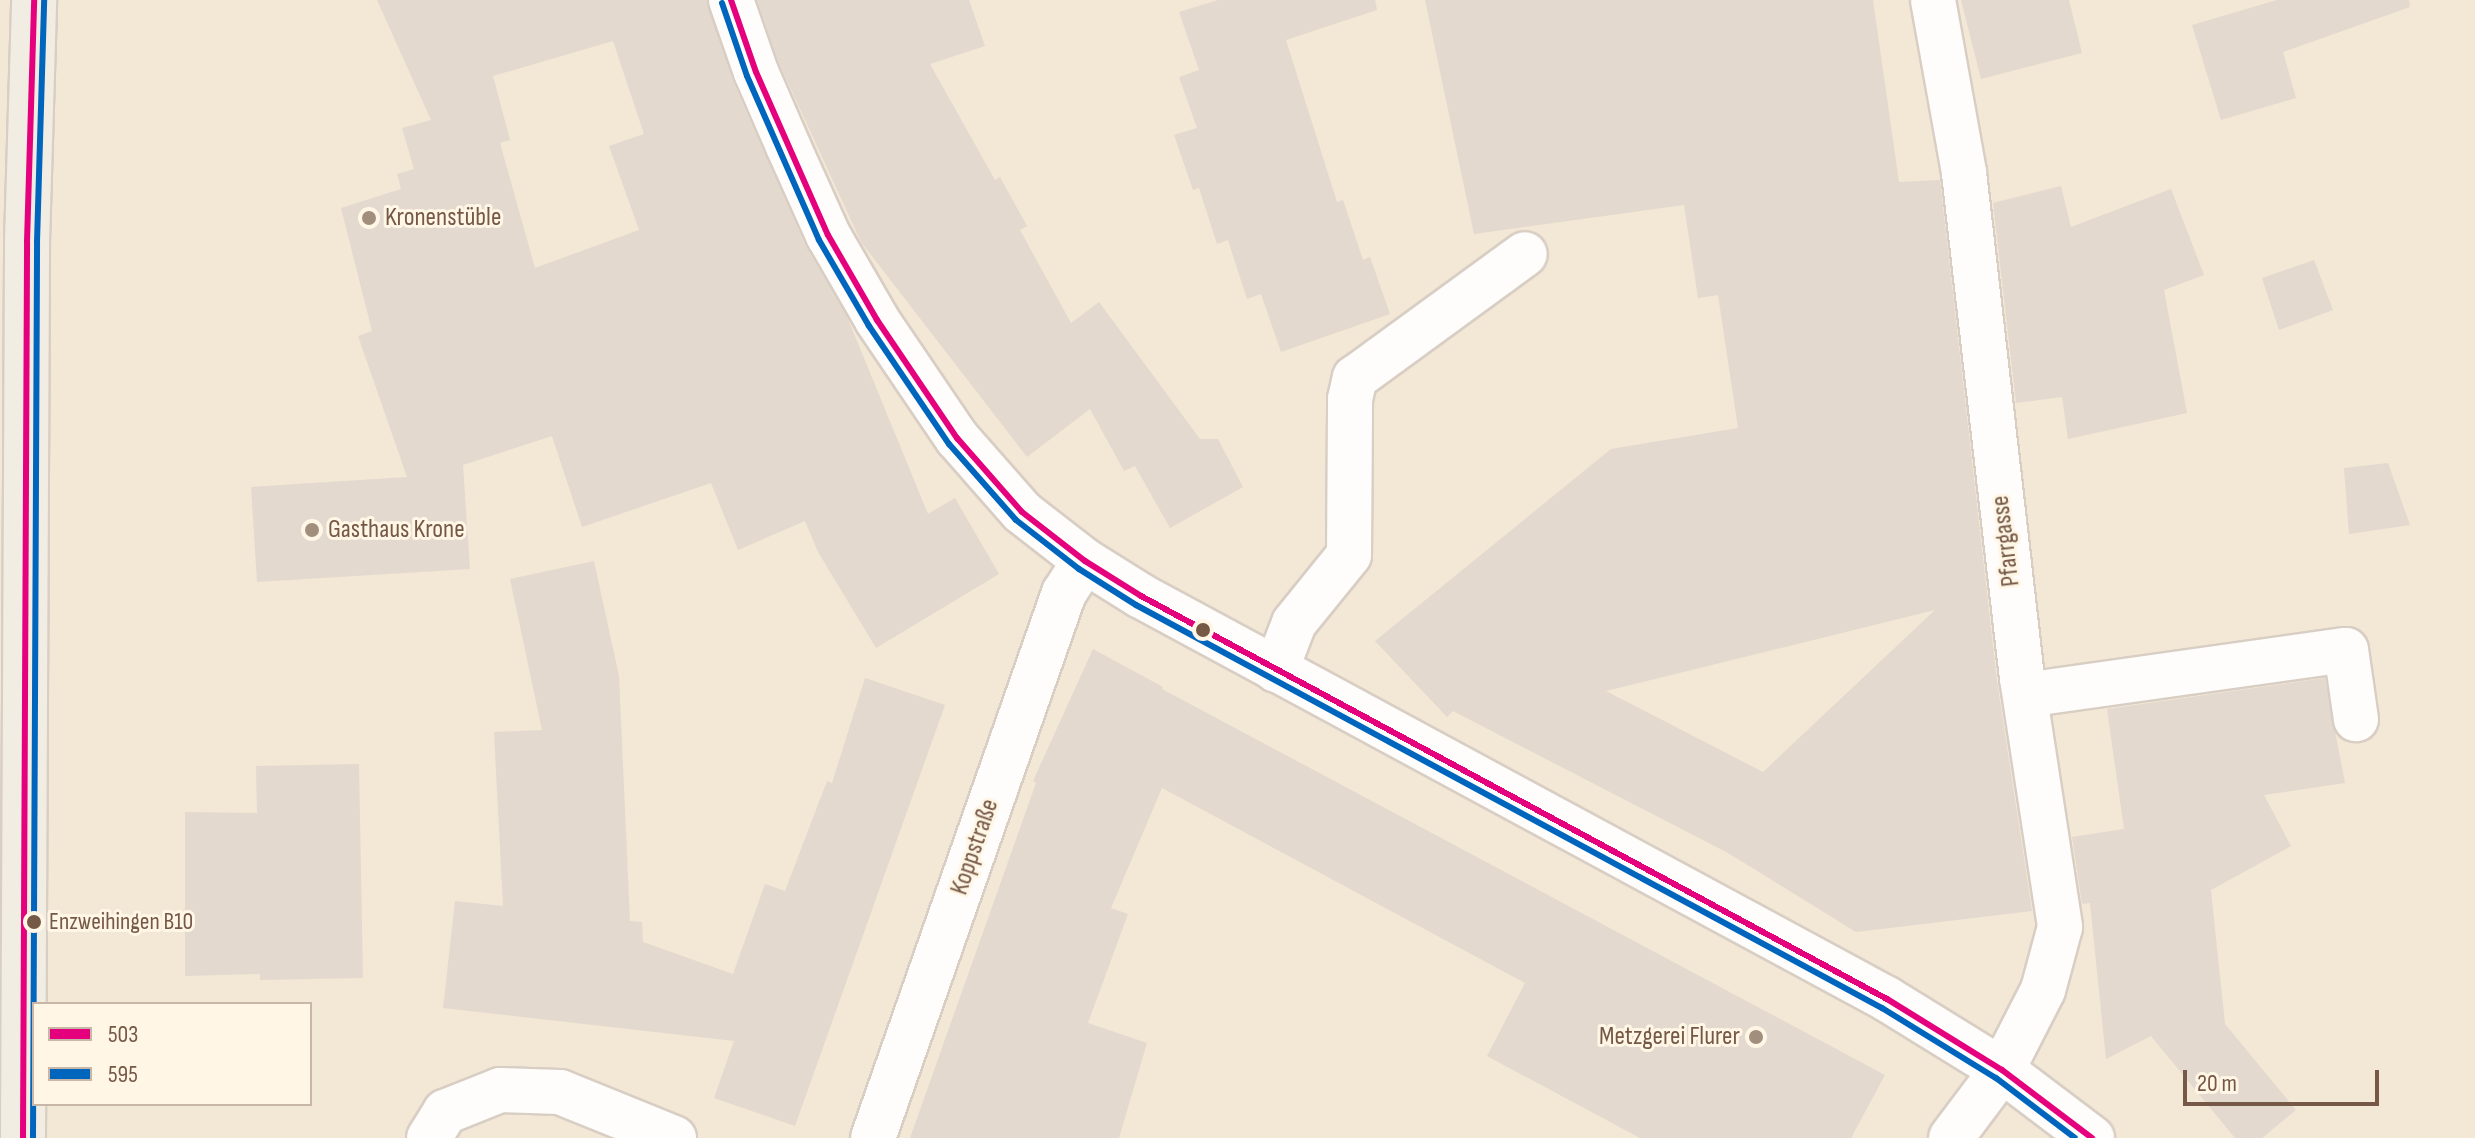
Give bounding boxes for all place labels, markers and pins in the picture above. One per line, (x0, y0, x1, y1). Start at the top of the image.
place label: Kronenstüble (385, 202, 501, 234)
marker: Kronenstüble (360, 209, 378, 227)
place label: Gasthaus Krone (328, 514, 465, 546)
marker: Gasthaus Krone (303, 521, 321, 539)
unlabelled marker (1195, 622, 1211, 638)
place label: Enzweihingen B10 (49, 908, 193, 936)
marker: Enzweihingen B10 (26, 914, 42, 930)
place label: Metzgerei Flurer (1599, 1021, 1740, 1053)
marker: Metzgerei Flurer (1747, 1028, 1765, 1046)

